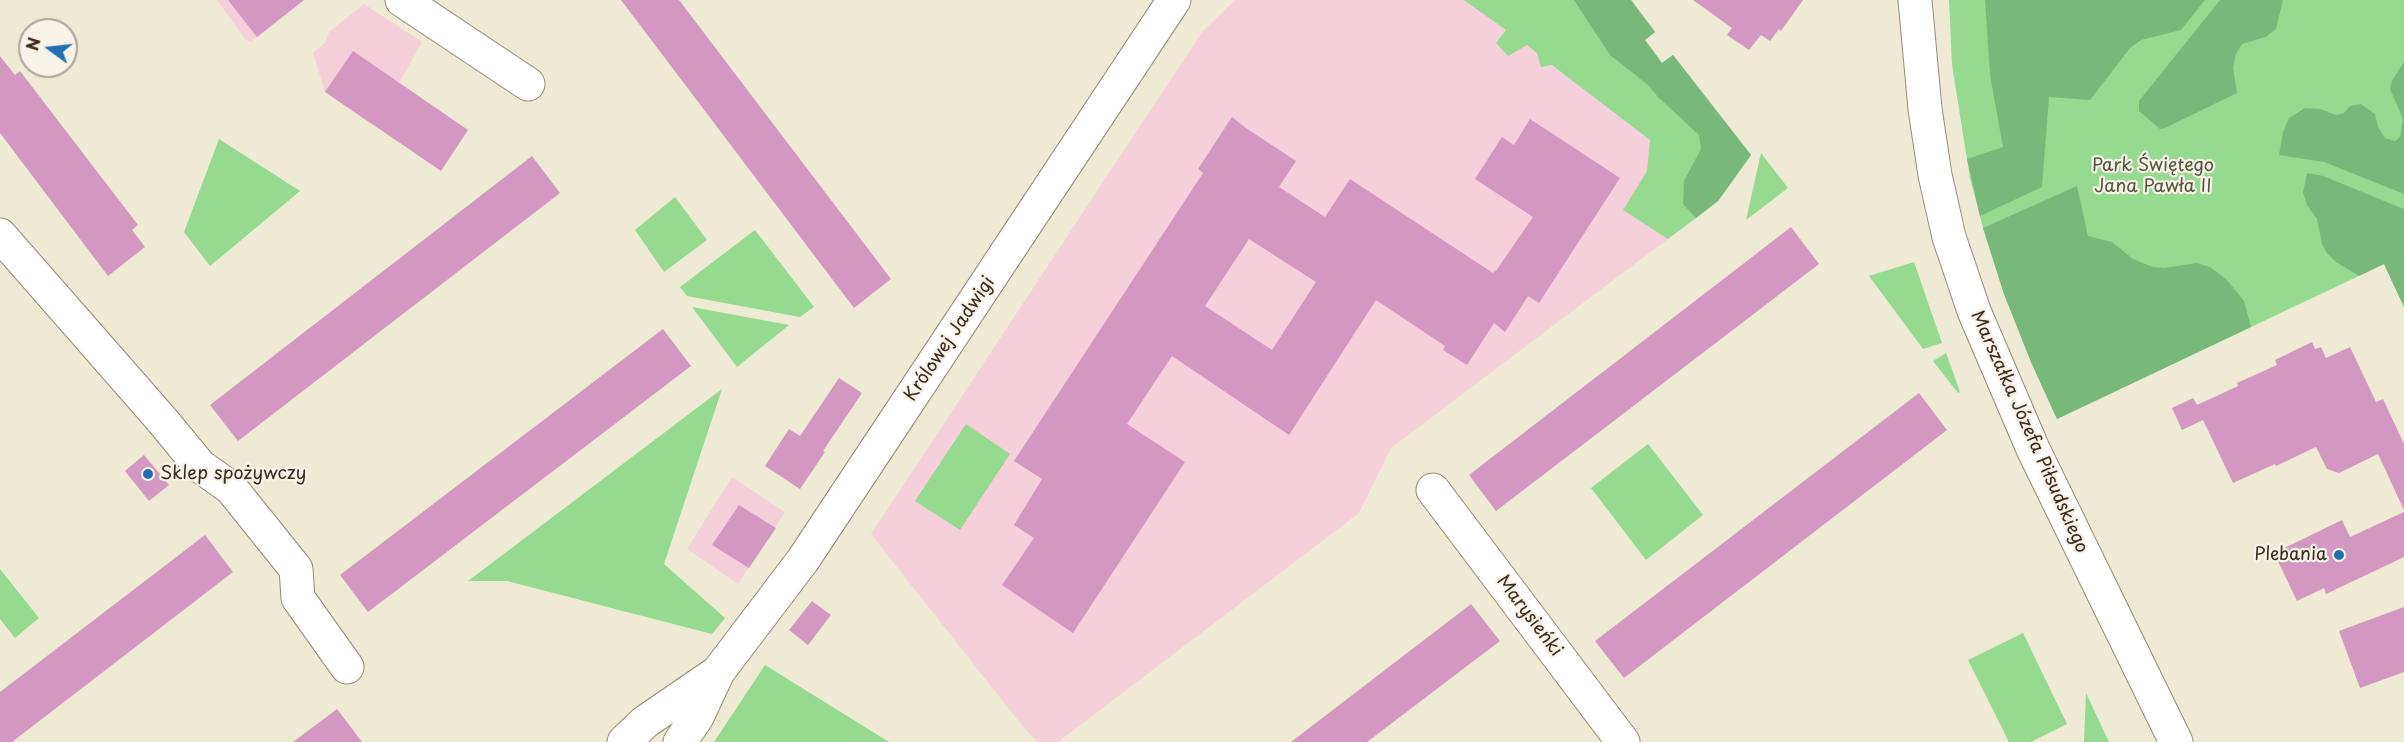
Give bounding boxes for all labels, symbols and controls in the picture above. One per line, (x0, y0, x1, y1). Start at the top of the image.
north arrow (18, 18, 78, 78)
text: N (19, 35, 46, 53)
park label: Park Świętego Jana Pawła II (2092, 155, 2214, 198)
street label: Królowej Jadwigi (900, 273, 1000, 405)
street label: Marszałka Józefa Piłsudskiego (1966, 308, 2092, 556)
place label: Sklep spożywczy (160, 463, 306, 485)
marker: Sklep spożywczy (141, 467, 155, 481)
place label: Plebania (2254, 544, 2327, 566)
marker: Plebania (2332, 548, 2346, 562)
street label: Marysieńki (1491, 571, 1567, 661)

